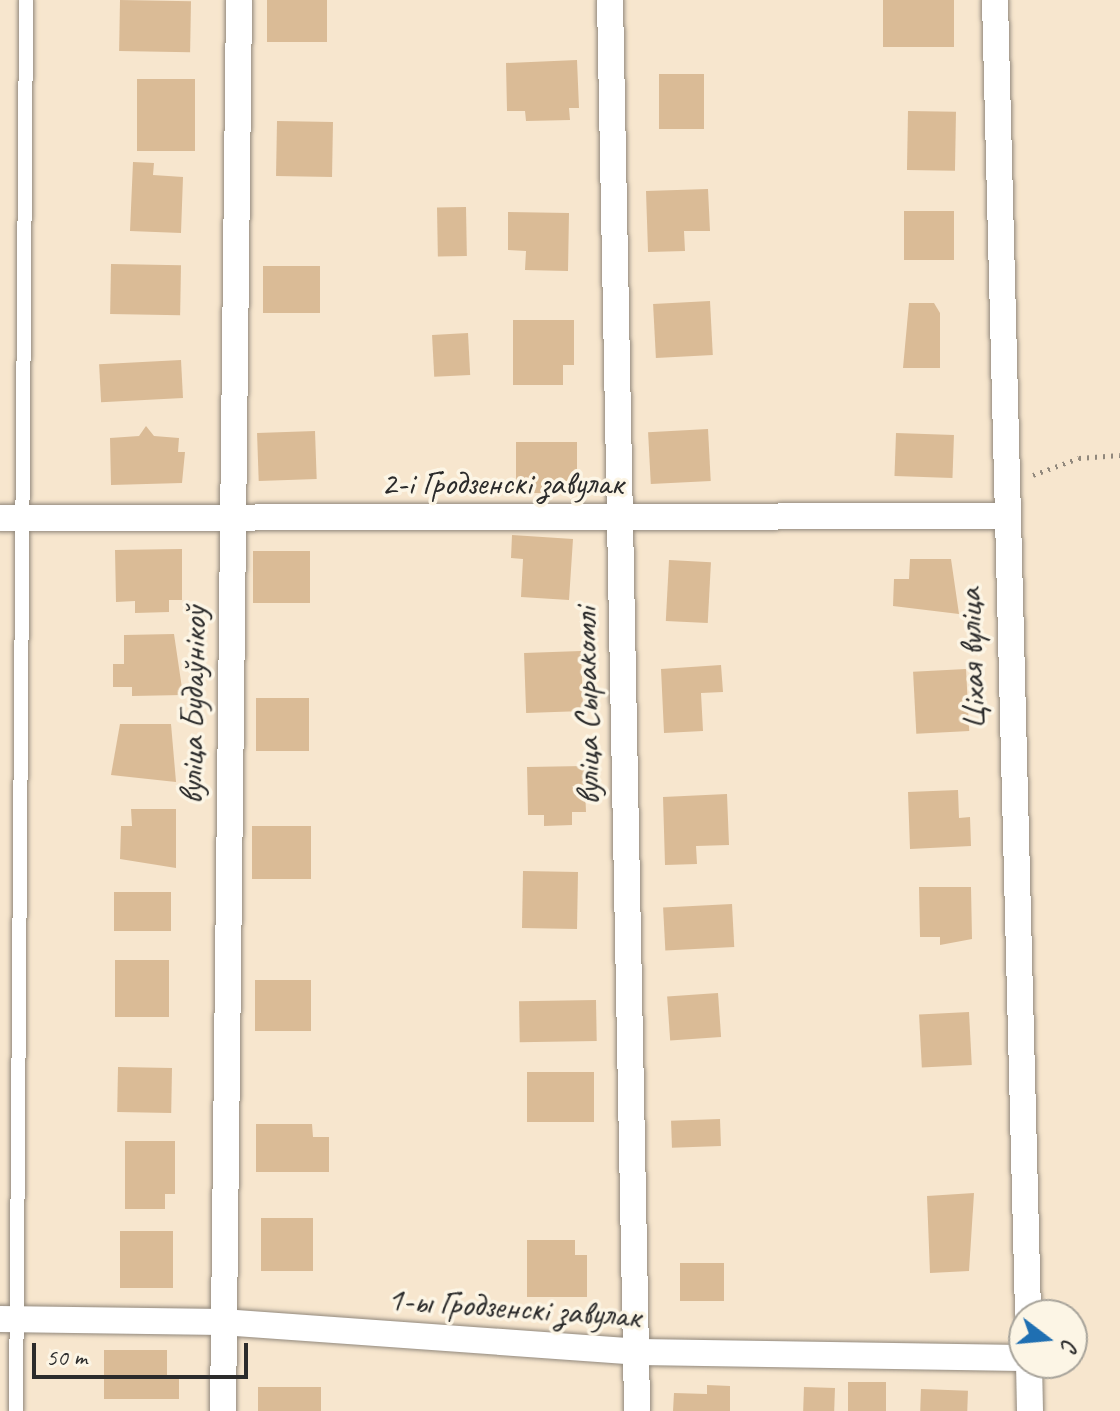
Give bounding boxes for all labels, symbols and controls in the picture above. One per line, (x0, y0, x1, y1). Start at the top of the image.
street label: 2-і Гродзенскі завулак (381, 463, 623, 503)
street label: Ціхая вуліца (948, 588, 994, 730)
street label: вуліца Будаўнікоў (170, 606, 214, 804)
street label: вуліца Сыракомлі (564, 607, 608, 805)
street label: 1-ы Гродзенскі завулак (386, 1278, 642, 1336)
north arrow (1008, 1299, 1088, 1379)
scale bar (36, 1327, 252, 1377)
text: С (1054, 1336, 1084, 1354)
text: 50 m (46, 1342, 87, 1372)

